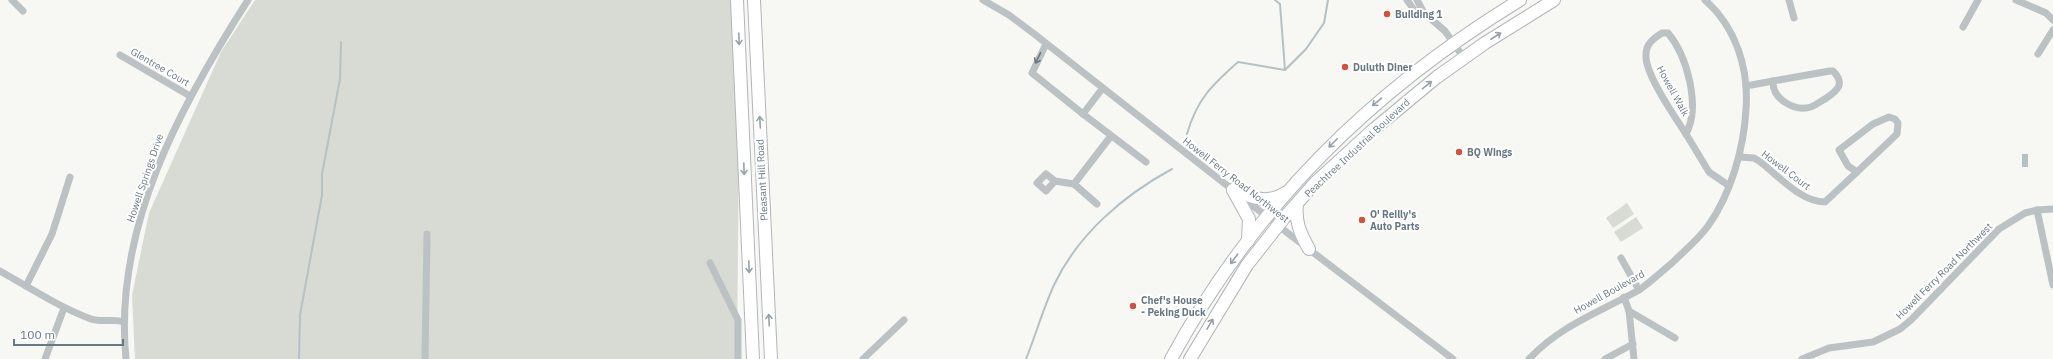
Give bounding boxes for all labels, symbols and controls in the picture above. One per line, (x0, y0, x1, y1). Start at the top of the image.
place label: Building 1 (1395, 8, 1442, 21)
marker: Building 1 (1382, 9, 1392, 19)
one-way arrow (735, 32, 742, 45)
one-way arrow (1490, 32, 1501, 40)
street label: Glentree Court (128, 45, 192, 89)
one-way arrow (1034, 52, 1041, 64)
place label: Duluth Diner (1353, 61, 1413, 74)
marker: Duluth Diner (1340, 62, 1350, 72)
street label: Howell Walk (1654, 64, 1693, 119)
one-way arrow (1421, 81, 1432, 90)
street label: Peachtree Industrial Boulevard (1302, 96, 1412, 200)
one-way arrow (1372, 97, 1383, 106)
one-way arrow (756, 116, 763, 129)
street label: Howell Springs Drive (124, 132, 166, 224)
street label: Howell Ferry Road Northwest (1180, 134, 1292, 226)
one-way arrow (1328, 138, 1338, 148)
street label: Pleasant Hill Road (753, 139, 771, 221)
place label: BQ Wings (1467, 146, 1512, 159)
marker: BQ Wings (1454, 147, 1464, 157)
street label: Howell Court (1759, 147, 1814, 193)
one-way arrow (740, 162, 748, 175)
place label: O' Reilly's Auto Parts (1370, 208, 1420, 233)
marker: O' Reilly's Auto Parts (1357, 215, 1367, 225)
street label: Howell Ferry Road Northwest (1893, 220, 1995, 322)
one-way arrow (1230, 253, 1238, 264)
one-way arrow (745, 260, 752, 273)
street label: Howell Boulevard (1571, 267, 1647, 317)
place label: Chef's House - Peking Duck (1141, 294, 1206, 319)
marker: Chef's House - Peking Duck (1128, 301, 1138, 311)
one-way arrow (766, 314, 773, 327)
one-way arrow (1206, 319, 1214, 330)
scale bar (14, 321, 123, 347)
text: 100 m (20, 327, 55, 342)

